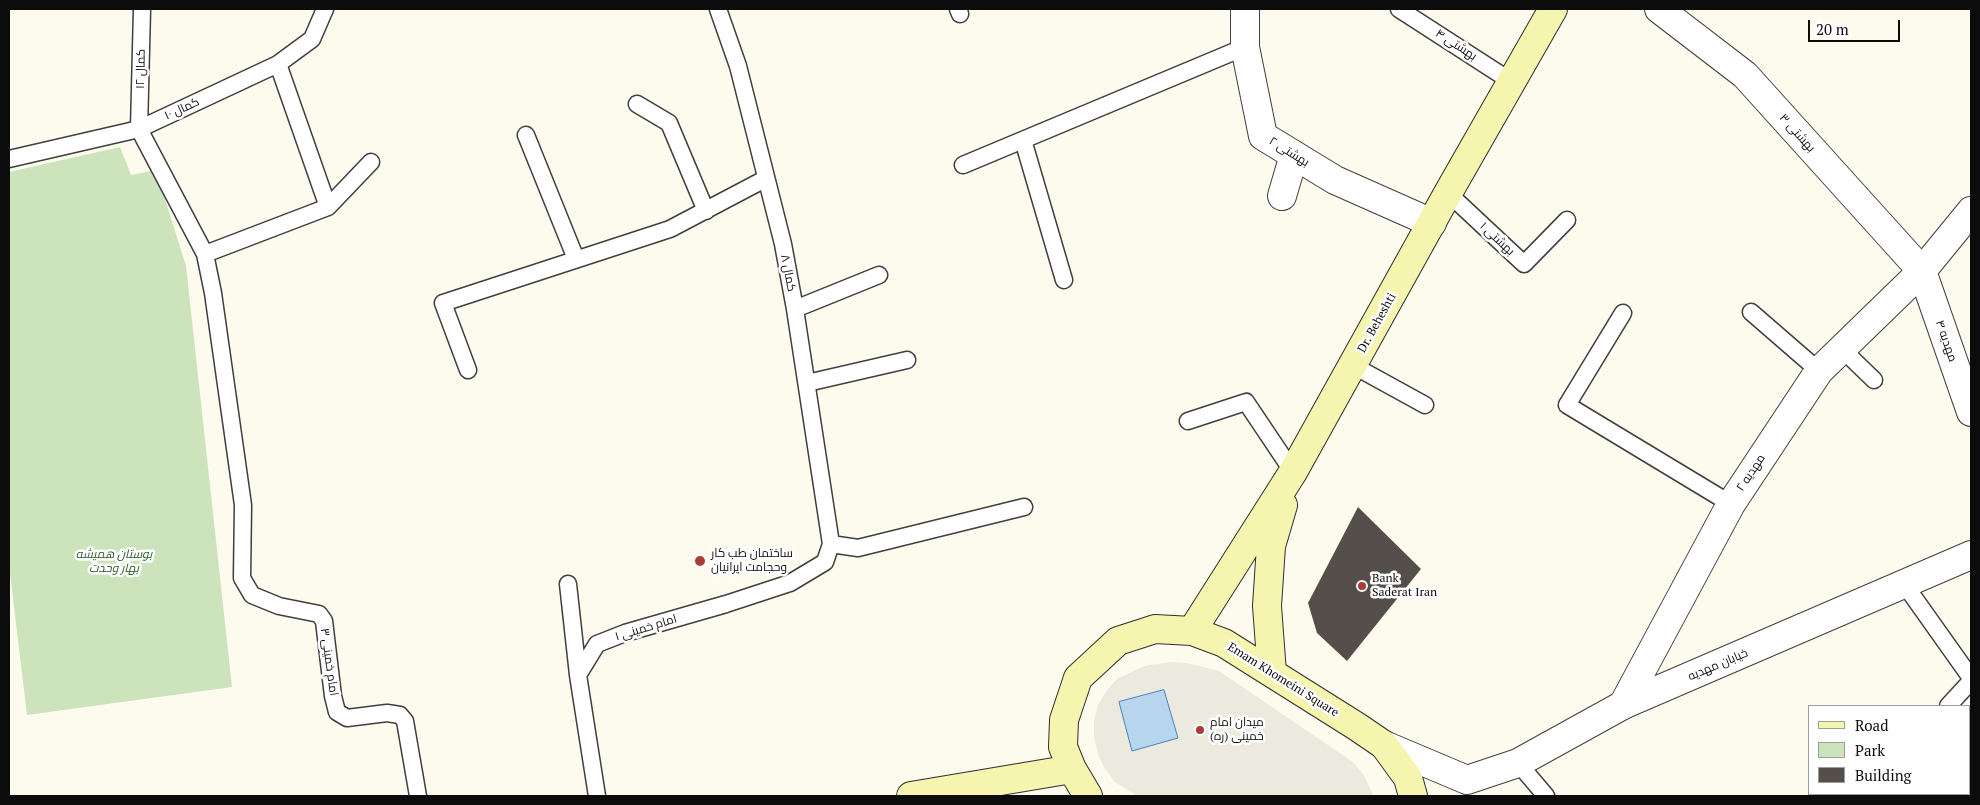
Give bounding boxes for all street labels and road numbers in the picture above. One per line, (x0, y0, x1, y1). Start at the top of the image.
street label: بهشتی ۴ (1433, 26, 1479, 64)
street label: کمال ۱۲ (133, 49, 149, 89)
street label: کمال ۱۰ (162, 95, 202, 123)
street label: بهشتی ۳ (1776, 111, 1818, 155)
street label: بهشتی ۲ (1266, 134, 1312, 170)
street label: بهشتی ۱ (1477, 219, 1517, 259)
street label: کمال ۸ (777, 253, 799, 293)
street label: Dr. Beheshti (1355, 291, 1399, 355)
street label: مهدیه ۴ (1932, 318, 1960, 364)
street label: مهدیه ۲ (1733, 452, 1769, 494)
street label: امام خمینی ۱ (613, 612, 679, 644)
street label: امام خمینی ۳ (317, 627, 341, 697)
street label: Emam Khomeini Square (1225, 640, 1341, 720)
street label: خیابان مهدیه (1686, 646, 1750, 684)

